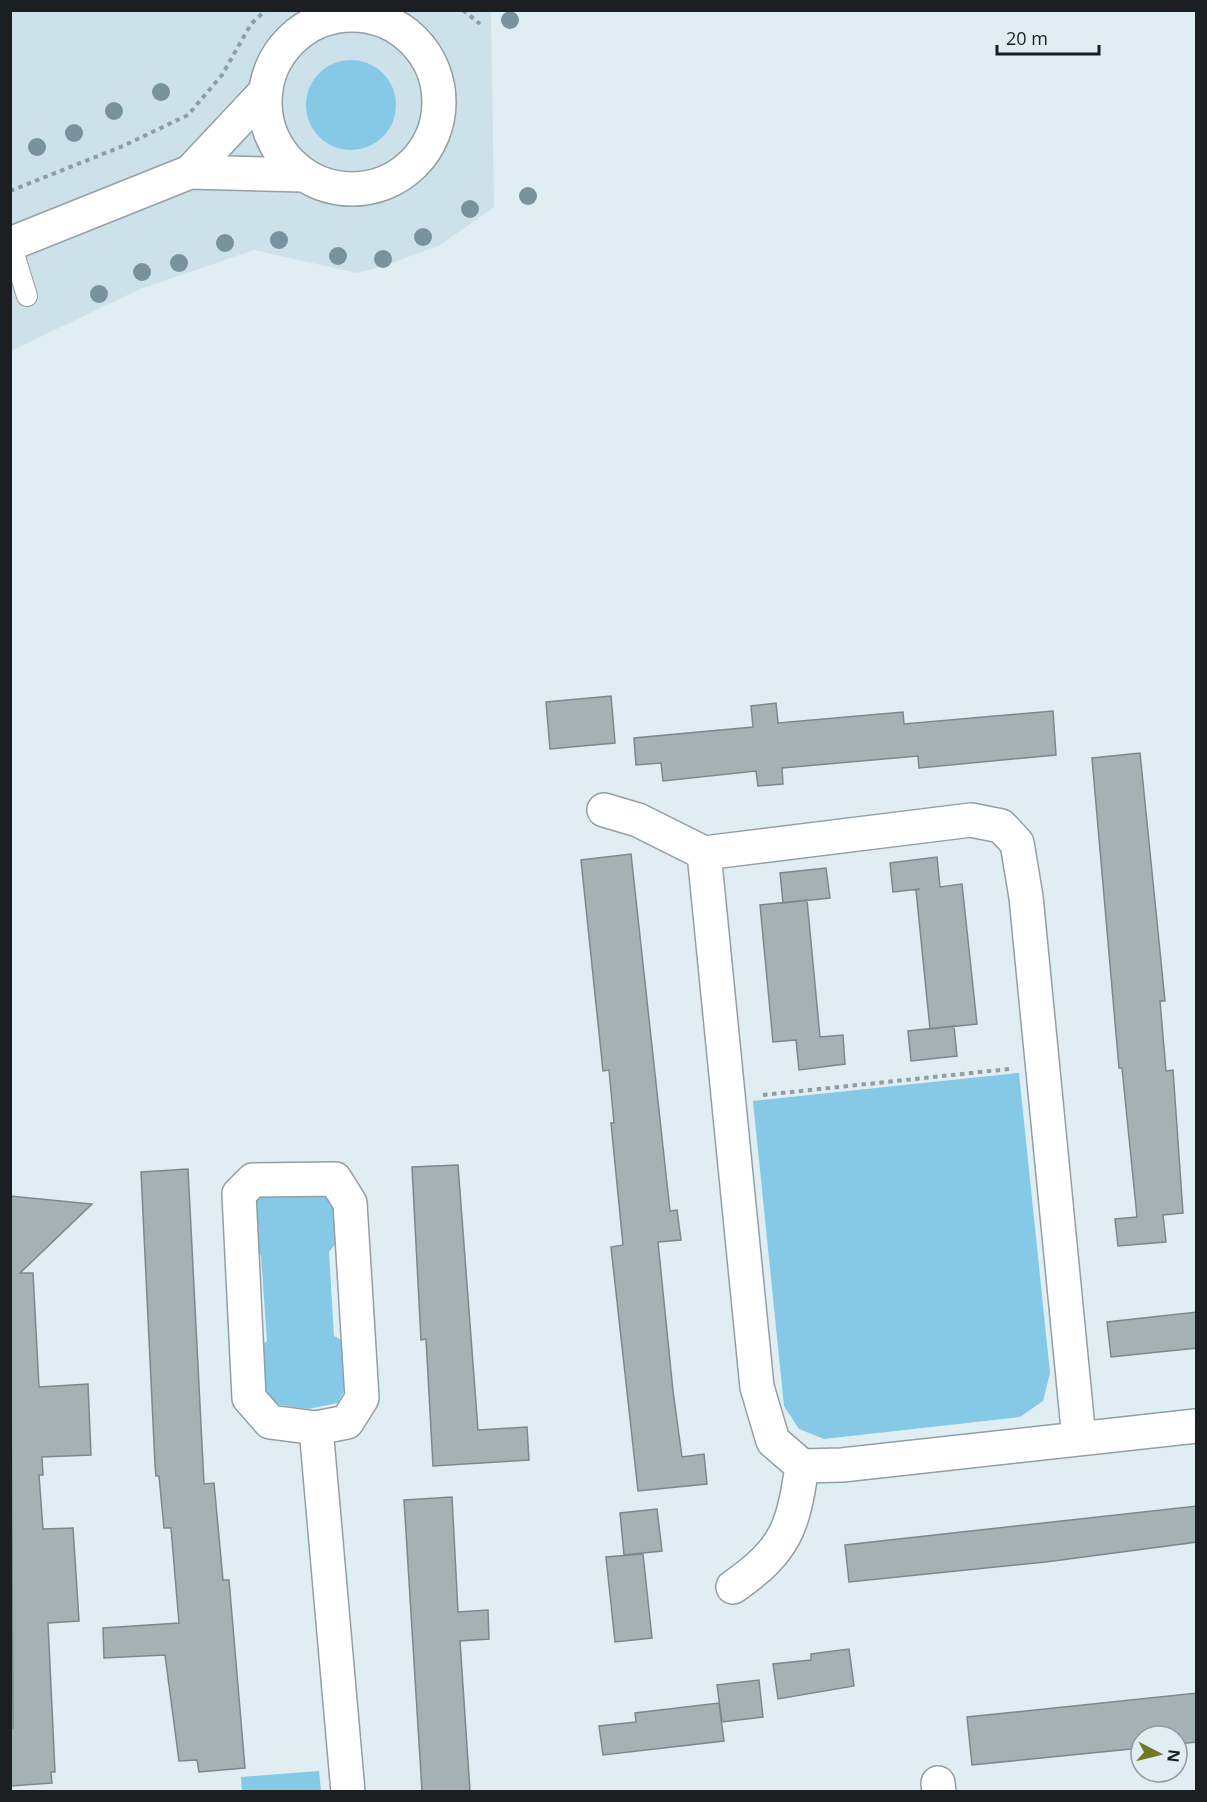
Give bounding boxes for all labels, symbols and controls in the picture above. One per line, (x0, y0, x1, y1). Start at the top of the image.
scale bar (997, 18, 1099, 56)
text: 20 m (1006, 26, 1048, 50)
north arrow (1129, 1724, 1189, 1784)
text: N (1162, 1748, 1186, 1764)

